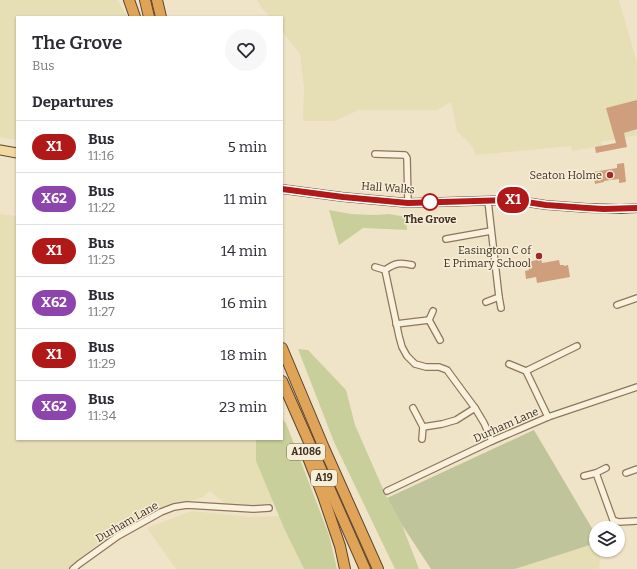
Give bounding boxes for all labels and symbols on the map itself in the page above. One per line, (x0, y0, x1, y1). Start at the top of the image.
place label: Seaton Holme (530, 169, 602, 182)
marker: Seaton Holme (605, 170, 615, 180)
street label: Hall Walks (361, 180, 415, 196)
line badge: X1 (495, 187, 531, 213)
marker: The Grove (421, 193, 439, 211)
place label: The Grove (404, 213, 456, 226)
place label: Easington C of E Primary School (443, 244, 532, 270)
marker: Easington C of E Primary School (534, 251, 544, 261)
street label: Durham Lane (471, 405, 541, 445)
road number: A1086 (287, 444, 325, 460)
road number: A19 (311, 470, 337, 486)
street label: Durham Lane (94, 499, 160, 545)

